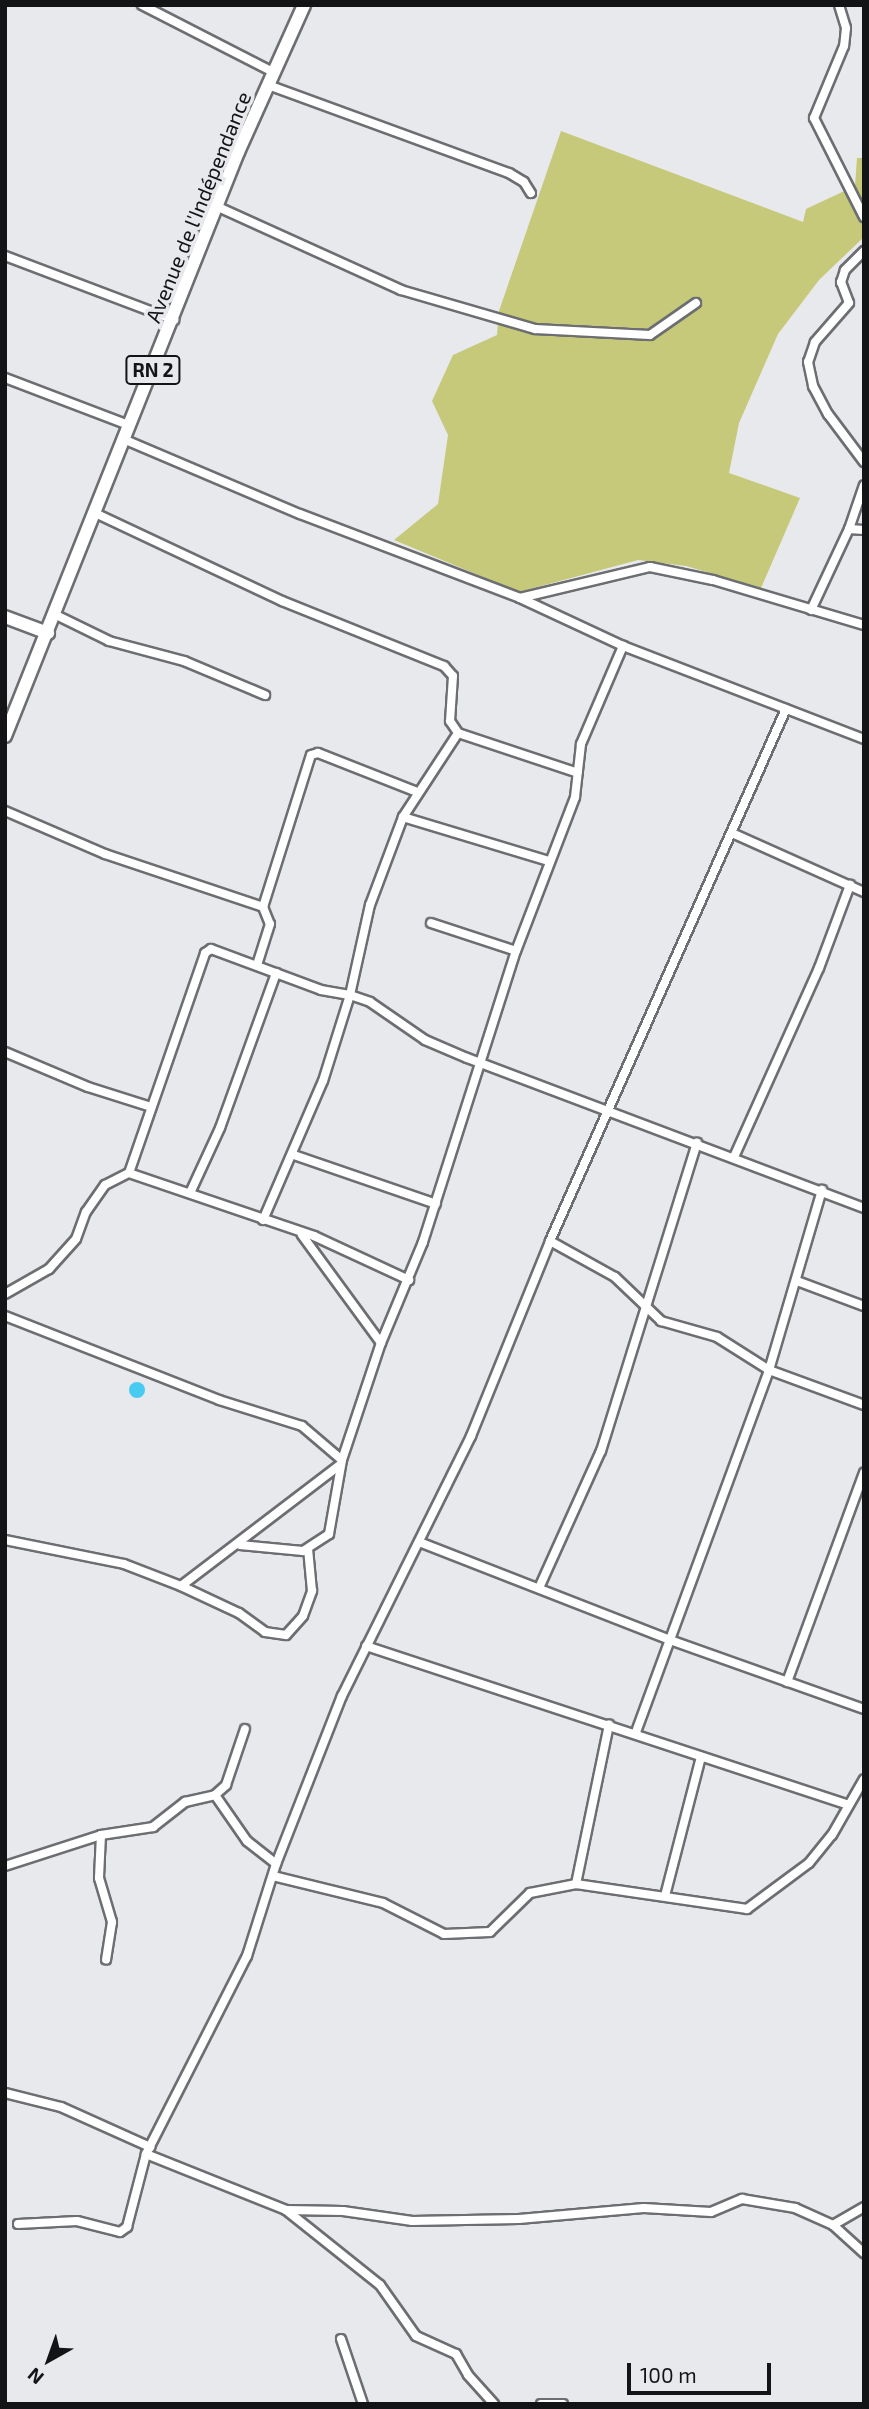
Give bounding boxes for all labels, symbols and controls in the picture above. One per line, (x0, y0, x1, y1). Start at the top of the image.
street label: Avenue de l'Indépendance (140, 88, 256, 326)
road number: RN 2 (125, 354, 181, 386)
north arrow (14, 2325, 84, 2395)
scale bar (631, 2350, 774, 2394)
text: 100 m (640, 2362, 697, 2387)
text: N (23, 2363, 48, 2390)

